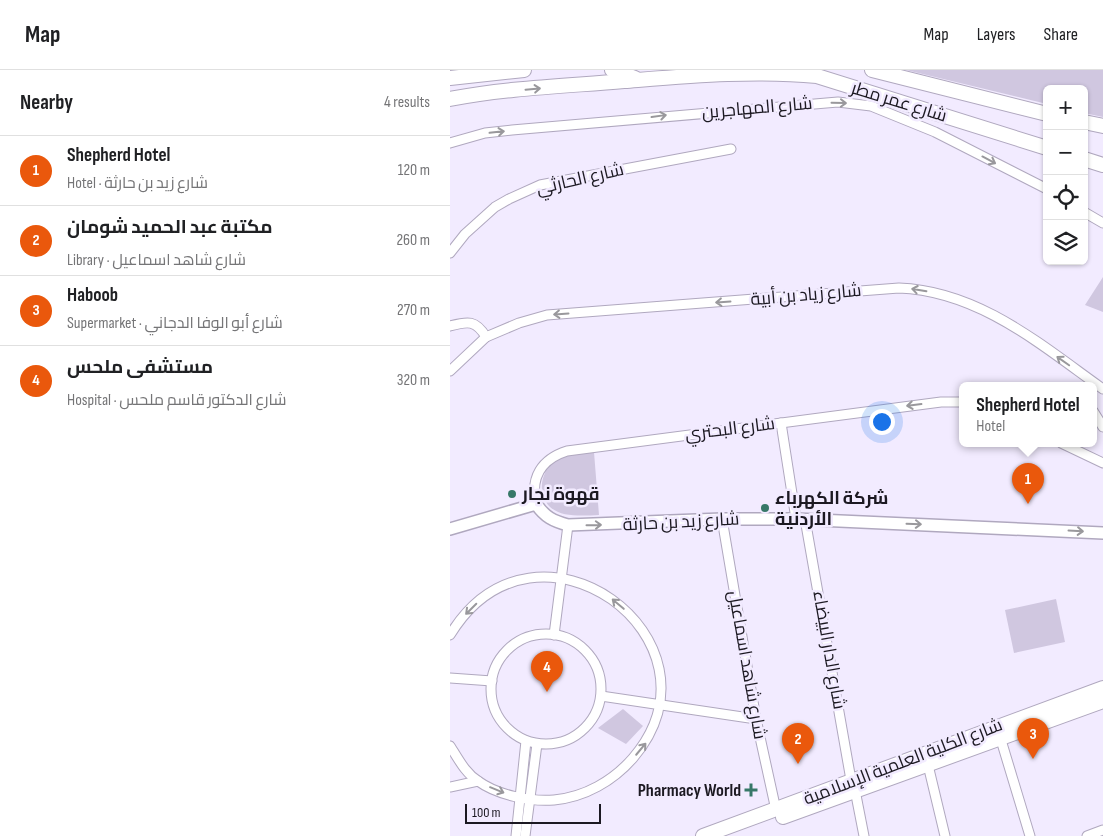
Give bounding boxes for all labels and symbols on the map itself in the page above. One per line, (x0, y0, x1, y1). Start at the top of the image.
street label: شارع عمر مطر (847, 77, 950, 128)
one-way arrow (525, 84, 541, 94)
street label: شارع المهاجرين (701, 93, 813, 124)
one-way arrow (830, 98, 846, 107)
one-way arrow (651, 111, 667, 121)
one-way arrow (489, 127, 505, 137)
one-way arrow (981, 155, 996, 165)
street label: شارع الحارثي (534, 159, 626, 202)
street label: شارع زياد بن أبية (750, 279, 862, 311)
one-way arrow (912, 284, 928, 294)
one-way arrow (715, 297, 731, 307)
one-way arrow (553, 310, 569, 319)
one-way arrow (1056, 356, 1070, 366)
one-way arrow (907, 400, 923, 410)
your location (869, 409, 895, 435)
street label: شارع البحتري (684, 413, 777, 448)
pin: 1 (1012, 463, 1044, 504)
place label: قهوة نجار (521, 484, 600, 505)
marker: قهوة نجار (506, 488, 518, 500)
place label: شركة الكهرباء الأردنية (775, 488, 888, 530)
marker: شركة الكهرباء الأردنية (759, 502, 771, 514)
street label: شارع زيد بن حارثة (622, 508, 740, 537)
one-way arrow (905, 519, 921, 528)
one-way arrow (586, 520, 602, 530)
one-way arrow (1068, 527, 1084, 536)
street label: شارع شاهد اسماعيل (723, 589, 770, 741)
street label: شارع الدار البيضاء (807, 589, 850, 711)
one-way arrow (611, 598, 624, 609)
one-way arrow (465, 603, 477, 615)
pin: 4 (531, 651, 563, 692)
street label: شارع الكلية العلمية الإسلامية (800, 714, 1006, 811)
pin: 3 (1017, 718, 1049, 759)
pin: 2 (782, 723, 814, 764)
one-way arrow (635, 742, 646, 755)
place label: Pharmacy World (638, 780, 741, 801)
marker: Pharmacy World (745, 784, 757, 796)
one-way arrow (489, 786, 504, 795)
scale bar (465, 801, 601, 824)

